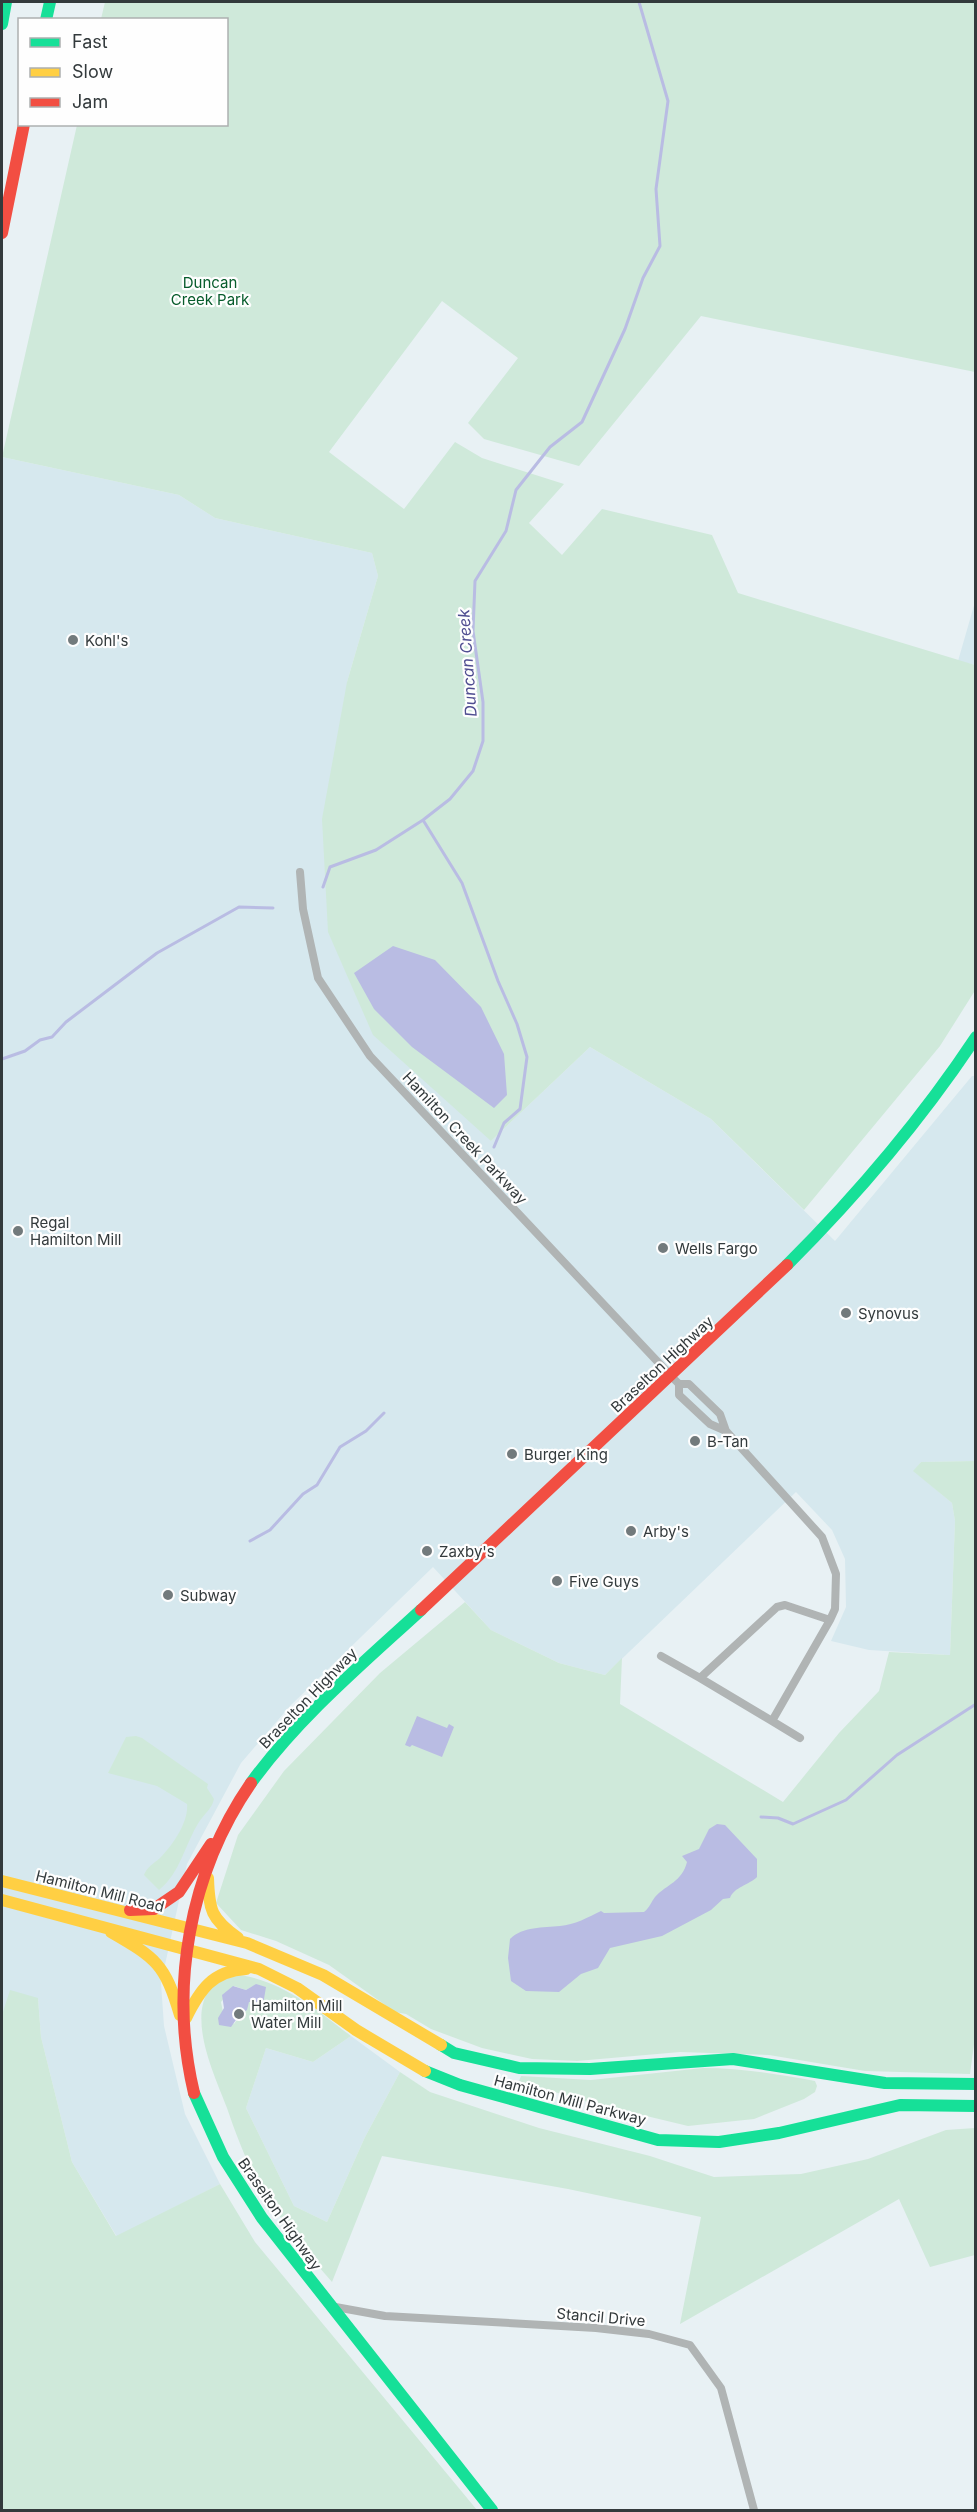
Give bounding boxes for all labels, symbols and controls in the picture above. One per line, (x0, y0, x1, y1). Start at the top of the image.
legend (18, 18, 228, 126)
text: Fast (72, 31, 108, 52)
text: Slow (72, 61, 113, 82)
text: Jam (72, 91, 108, 112)
park label: Duncan Creek Park (171, 273, 250, 309)
water label: Duncan Creek (453, 608, 481, 718)
place label: Kohl's (85, 631, 128, 650)
marker: Kohl's (66, 633, 80, 647)
street label: Hamilton Creek Parkway (399, 1068, 532, 1209)
place label: Regal Hamilton Mill (30, 1213, 121, 1249)
marker: Regal Hamilton Mill (11, 1224, 25, 1238)
place label: Wells Fargo (675, 1239, 758, 1258)
marker: Wells Fargo (656, 1241, 670, 1255)
place label: Synovus (858, 1304, 919, 1323)
marker: Synovus (839, 1306, 853, 1320)
street label: Braselton Highway (607, 1311, 718, 1416)
place label: B-Tan (707, 1432, 748, 1451)
marker: B-Tan (688, 1434, 702, 1448)
place label: Burger King (524, 1445, 608, 1464)
marker: Burger King (505, 1447, 519, 1461)
place label: Arby's (643, 1522, 689, 1541)
marker: Arby's (624, 1524, 638, 1538)
place label: Zaxby's (439, 1542, 495, 1561)
marker: Zaxby's (420, 1544, 434, 1558)
place label: Five Guys (569, 1572, 639, 1591)
marker: Five Guys (550, 1574, 564, 1588)
place label: Subway (180, 1586, 237, 1605)
marker: Subway (161, 1588, 175, 1602)
street label: Braselton Highway (255, 1643, 361, 1752)
street label: Hamilton Mill Road (34, 1866, 166, 1916)
place label: Hamilton Mill Water Mill (251, 1996, 342, 2032)
marker: Hamilton Mill Water Mill (232, 2007, 246, 2021)
street label: Hamilton Mill Parkway (492, 2071, 649, 2130)
street label: Braselton Highway (234, 2154, 326, 2274)
street label: Stancil Drive (556, 2304, 646, 2330)

